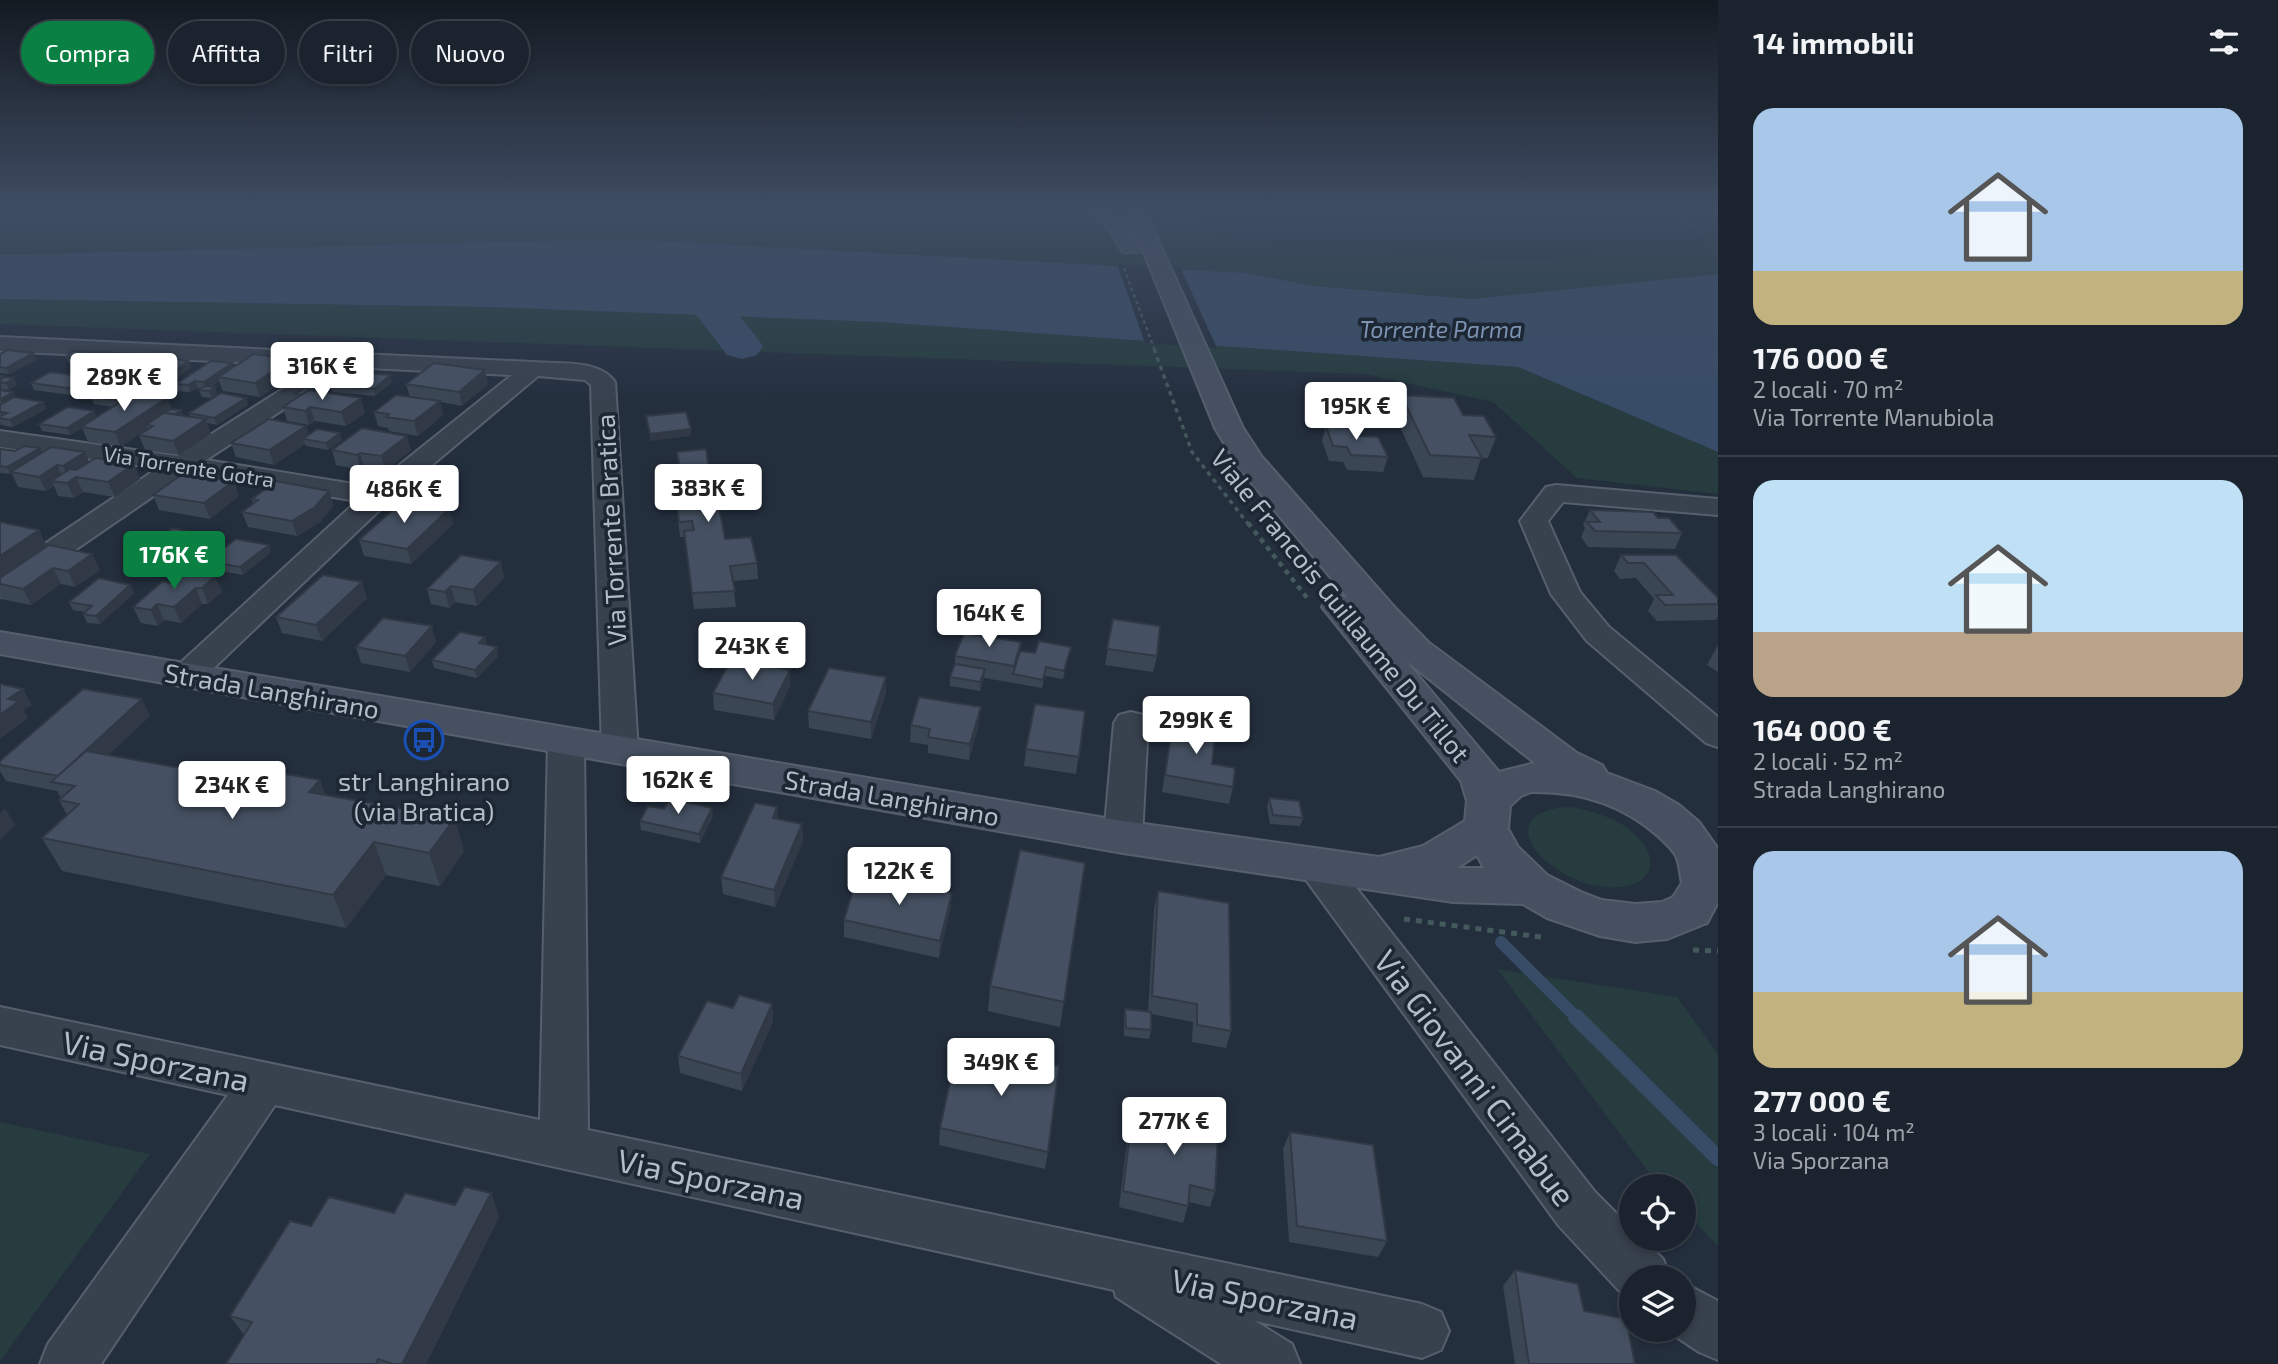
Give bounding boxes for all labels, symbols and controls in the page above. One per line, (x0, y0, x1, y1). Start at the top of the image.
chip: Compra (21, 21, 154, 84)
chip: Affitta (168, 21, 285, 84)
chip: Filtri (299, 21, 397, 84)
chip: Nuovo (411, 21, 529, 84)
icon: filters (2205, 23, 2243, 61)
text: 14 immobili (1753, 24, 1915, 60)
icon: home (1935, 154, 2061, 280)
water label: Torrente Parma (1360, 315, 1522, 343)
text: 176 000 € (1753, 339, 1889, 375)
pin: 316K € (265, 342, 379, 402)
text: 316K € (287, 351, 357, 379)
pin: 289K € (67, 354, 181, 413)
text: 289K € (86, 362, 162, 390)
text: 2 locali · 70 m² (1753, 375, 1904, 403)
pin: 195K € (1299, 382, 1413, 442)
text: 195K € (1321, 391, 1391, 419)
text: Via Torrente Manubiola (1753, 403, 1995, 431)
street label: Via Torrente Bratica (588, 413, 632, 647)
street label: Via Torrente Gotra (102, 440, 276, 492)
street label: Viale Francois Guillaume Du Tillot (1205, 442, 1477, 768)
pin: 383K € (651, 464, 765, 524)
pin: 486K € (347, 466, 461, 525)
text: 383K € (671, 473, 745, 501)
text: 486K € (366, 474, 442, 502)
icon: home (1935, 526, 2061, 652)
pin: 176K € (117, 532, 231, 591)
text: 176K € (139, 540, 209, 568)
pin: 164K € (932, 590, 1046, 649)
text: 164K € (953, 598, 1025, 626)
pin: 243K € (695, 622, 809, 682)
text: 243K € (714, 631, 790, 659)
street label: Strada Langhirano (162, 656, 382, 724)
pin: 299K € (1139, 696, 1253, 756)
text: 299K € (1159, 705, 1233, 733)
text: 164 000 € (1753, 711, 1892, 747)
bus stop icon: str Langhirano (via Bratica) (403, 719, 445, 761)
text: 2 locali · 52 m² (1753, 747, 1903, 775)
pin: 162K € (621, 756, 735, 816)
pin: 234K € (175, 762, 289, 821)
street label: Strada Langhirano (782, 763, 1002, 831)
place label: str Langhirano (via Bratica) (338, 765, 510, 826)
text: 162K € (643, 765, 713, 793)
text: 234K € (194, 770, 270, 798)
text: Strada Langhirano (1753, 775, 1945, 803)
pin: 122K € (842, 848, 956, 907)
text: 122K € (864, 856, 934, 884)
icon: home (1935, 897, 2061, 1023)
street label: Via Giovanni Cimabue (1367, 942, 1585, 1212)
street label: Via Sporzana (59, 1022, 253, 1098)
pin: 349K € (944, 1038, 1058, 1098)
text: 349K € (963, 1047, 1039, 1075)
text: 277 000 € (1753, 1082, 1891, 1118)
pin: 277K € (1117, 1098, 1231, 1157)
text: 277K € (1138, 1106, 1210, 1134)
text: 3 locali · 104 m² (1753, 1118, 1915, 1146)
street label: Via Sporzana (614, 1140, 808, 1216)
text: Via Sporzana (1753, 1146, 1889, 1174)
map controls (1619, 1174, 1696, 1342)
button: locate (1619, 1174, 1696, 1251)
street label: Via Sporzana (1168, 1260, 1362, 1336)
button: layers (1619, 1265, 1696, 1342)

